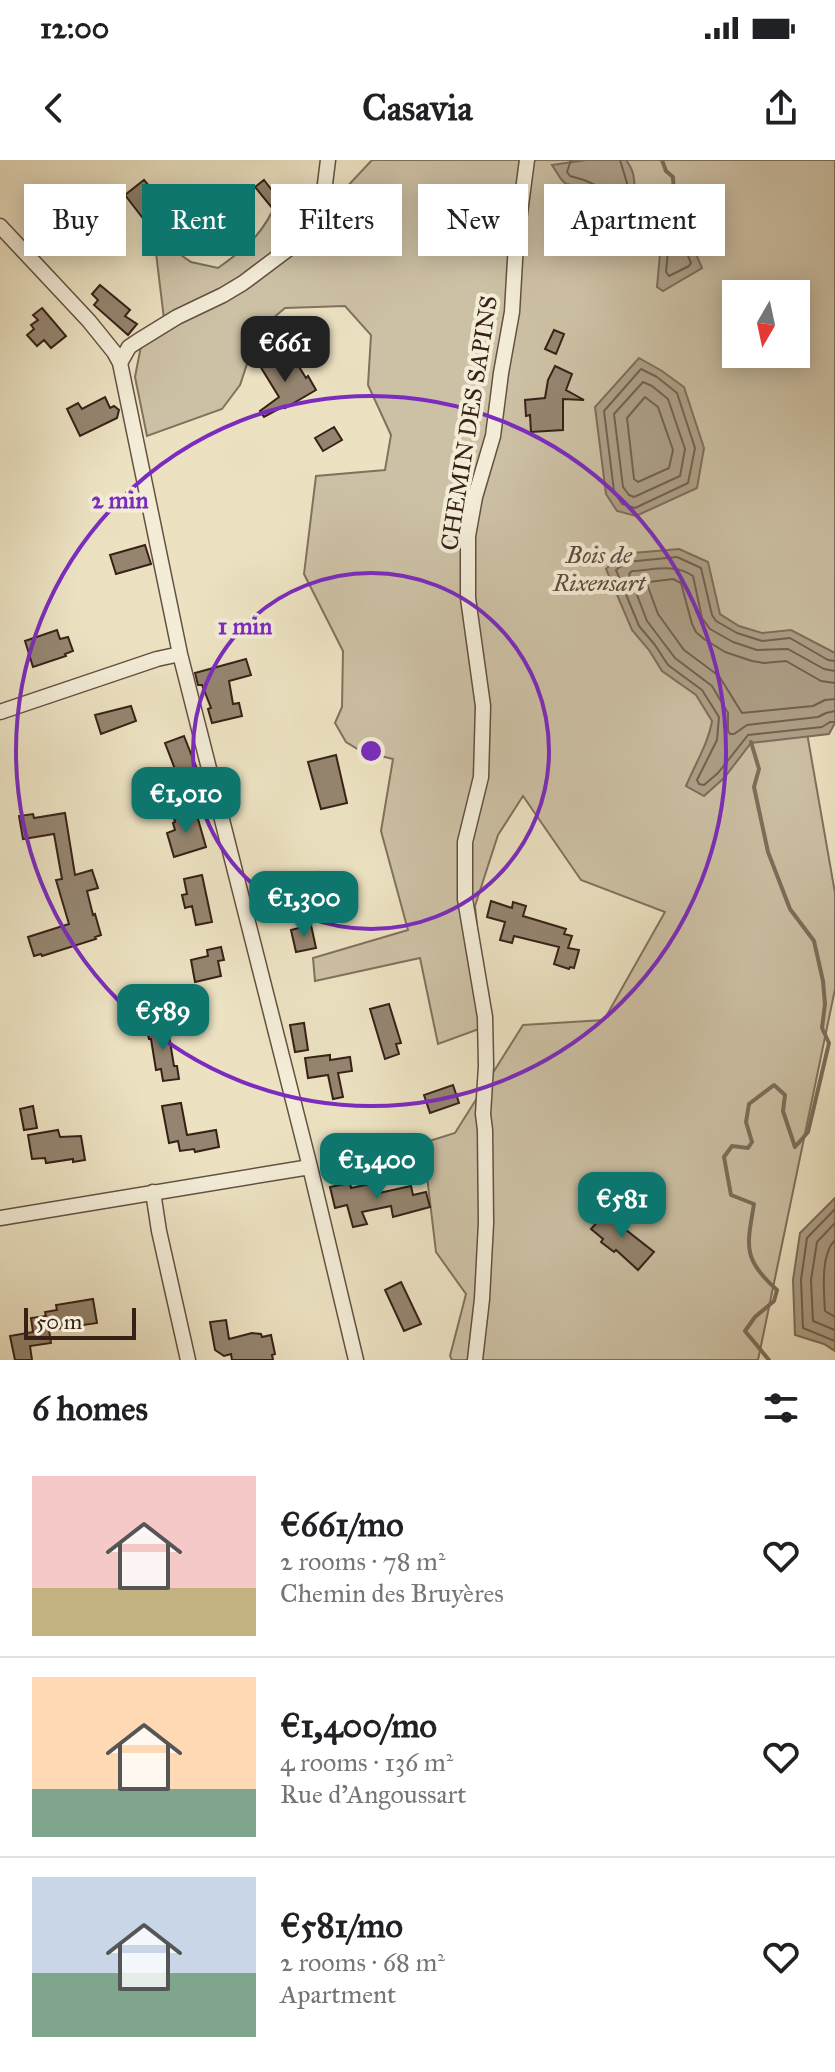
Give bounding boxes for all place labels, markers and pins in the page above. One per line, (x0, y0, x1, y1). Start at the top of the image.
pin: €661 (238, 316, 332, 384)
centre of rings (357, 737, 385, 765)
pin: €1,010 (121, 767, 251, 835)
pin: €1,300 (239, 871, 369, 939)
pin: €589 (116, 984, 210, 1052)
pin: €1,400 (312, 1133, 442, 1201)
pin: €581 (575, 1172, 669, 1240)

